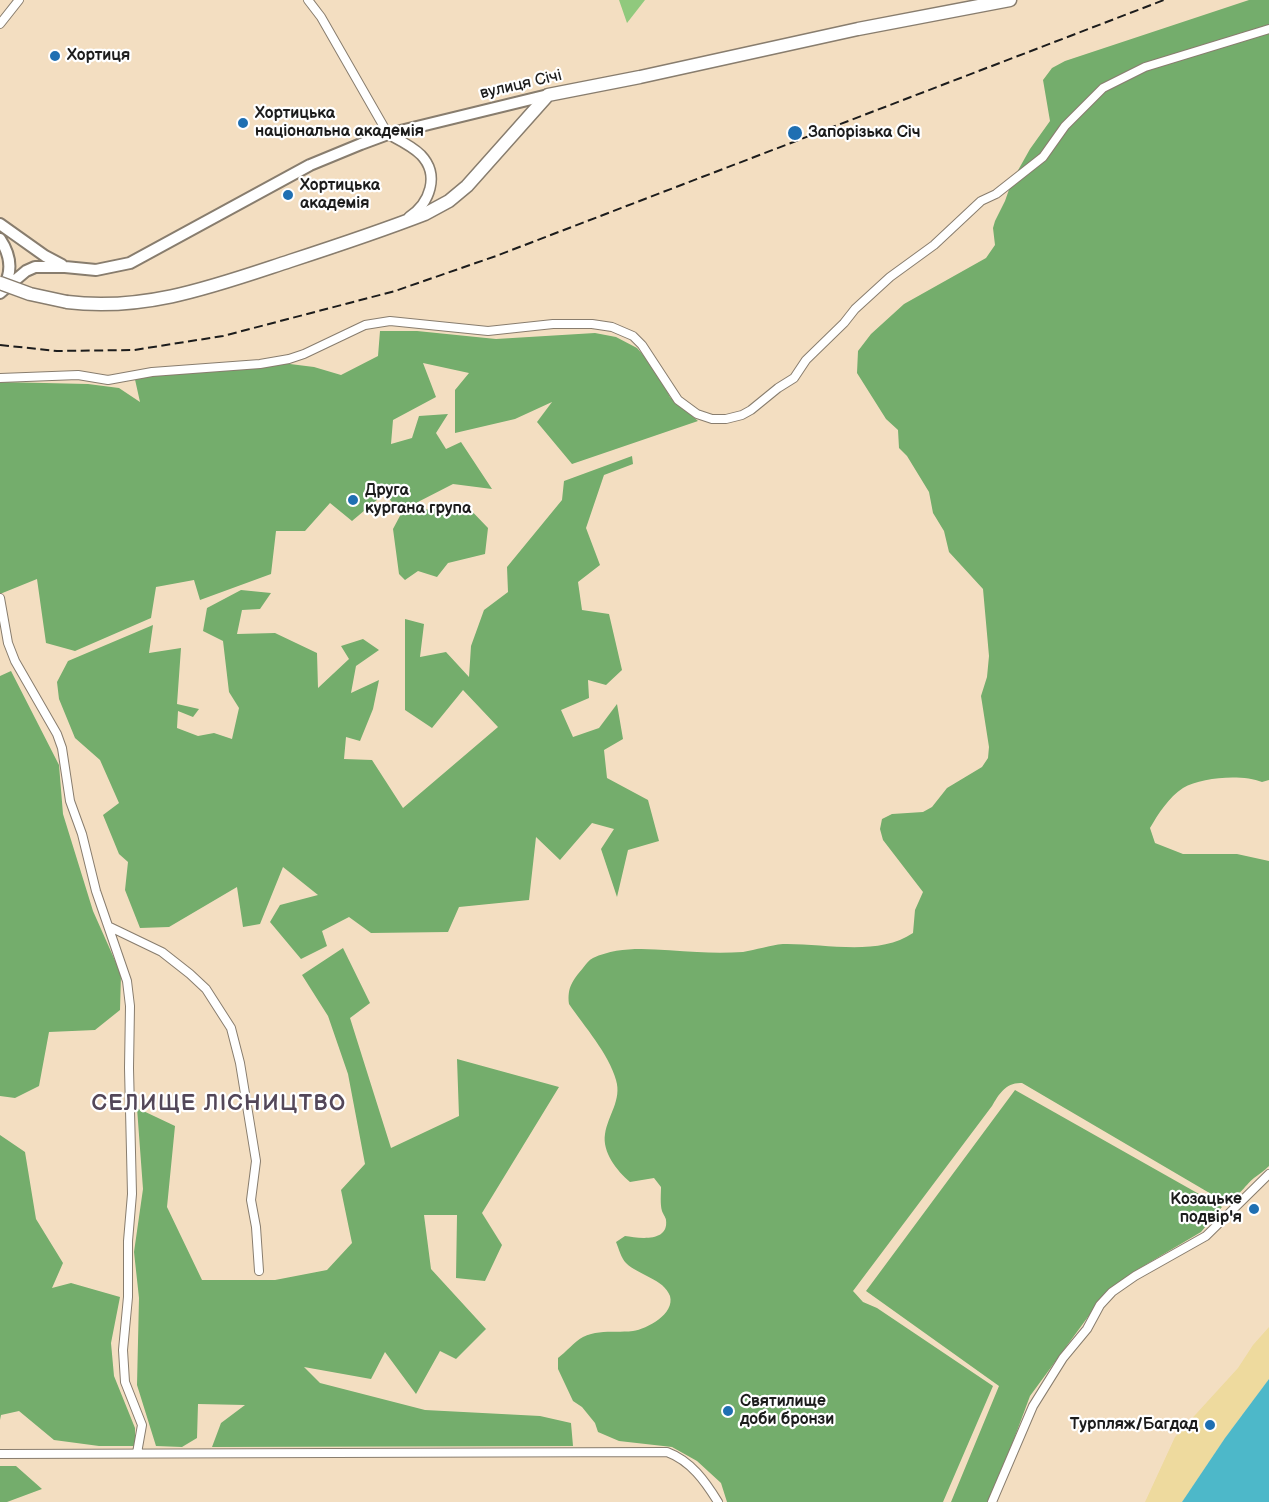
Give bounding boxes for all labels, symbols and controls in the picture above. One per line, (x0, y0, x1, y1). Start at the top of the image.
place label: Хортиця (67, 46, 130, 66)
marker: Хортиця (48, 49, 62, 63)
street label: вулиця Січі (478, 66, 564, 104)
place label: Хортицька національна академія (255, 104, 424, 142)
marker: Хортицька національна академія (236, 116, 250, 130)
place label: Запорізька Січ (808, 123, 921, 143)
marker: Запорізька Січ (786, 124, 804, 142)
place label: Хортицька академія (300, 176, 380, 214)
marker: Хортицька академія (281, 188, 295, 202)
place label: Друга кургана група (365, 481, 471, 519)
marker: Друга кургана група (346, 493, 360, 507)
district label: СЕЛИЩЕ ЛІСНИЦТВО (92, 1091, 346, 1117)
place label: Козацьке подвір'я (1170, 1190, 1242, 1228)
marker: Козацьке подвір'я (1247, 1202, 1261, 1216)
place label: Святилище доби бронзи (740, 1392, 834, 1430)
marker: Святилище доби бронзи (721, 1404, 735, 1418)
place label: Турпляж/Багдад (1070, 1415, 1198, 1435)
marker: Турпляж/Багдад (1203, 1418, 1217, 1432)

